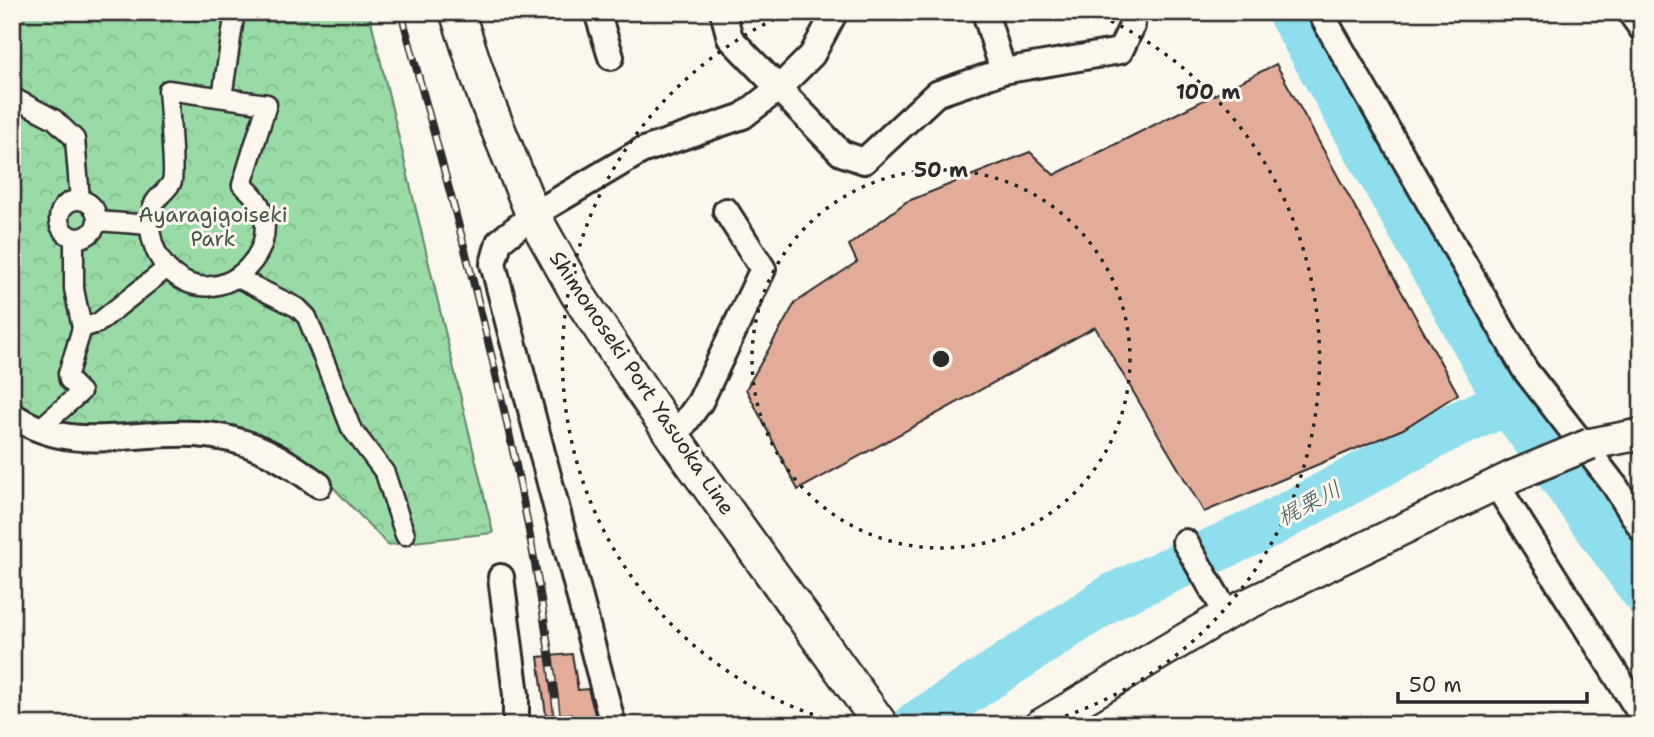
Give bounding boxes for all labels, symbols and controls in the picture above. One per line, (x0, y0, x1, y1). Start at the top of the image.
text: 100 m (1176, 78, 1240, 106)
text: 50 m (914, 156, 968, 184)
park label: Ayaragigoiseki Park (138, 201, 288, 253)
street label: Shimonoseki Port Yasuoka Line (543, 245, 741, 521)
centre of rings (929, 347, 953, 371)
water label: 梶栗川 (1271, 474, 1347, 532)
scale bar (1398, 660, 1588, 704)
text: 50 m (1409, 671, 1462, 699)

